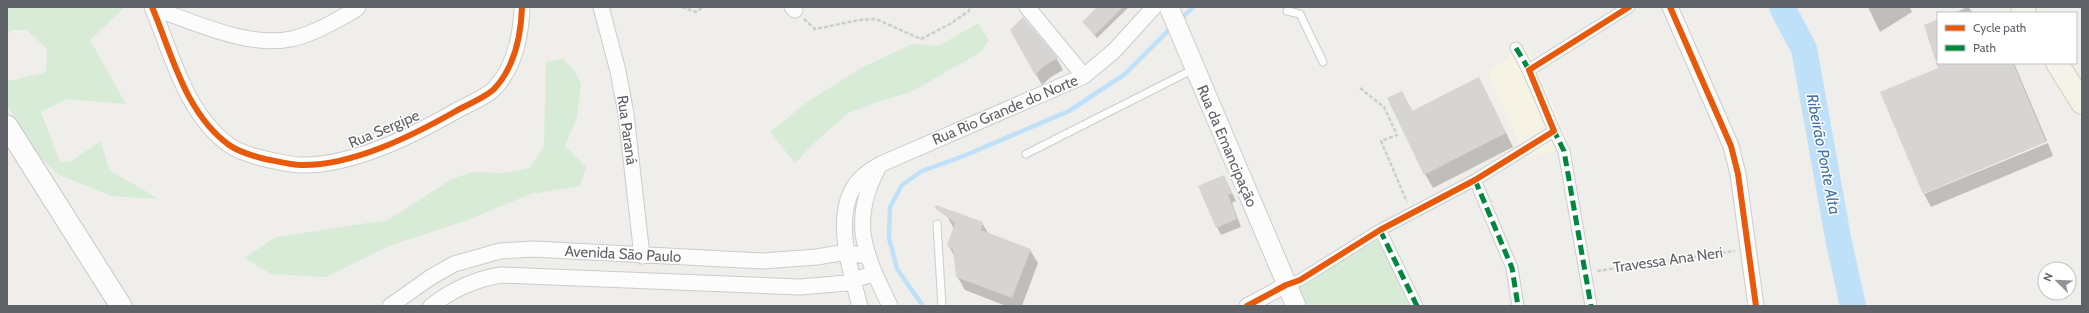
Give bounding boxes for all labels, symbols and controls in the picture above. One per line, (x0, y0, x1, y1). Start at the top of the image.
legend (1937, 12, 2077, 64)
text: Cycle path (1973, 20, 2026, 35)
text: Path (1973, 40, 1996, 55)
street label: Rua Rio Grande do Norte (929, 71, 1081, 149)
street label: Rua da Emancipação (1193, 82, 1261, 210)
water label: Ribeirão Ponte Alta (1802, 92, 1845, 216)
street label: Rua Paraná (613, 94, 641, 167)
street label: Rua Sergipe (346, 106, 422, 152)
street label: Avenida São Paulo (564, 242, 682, 266)
street label: Travessa Ana Neri (1612, 243, 1724, 277)
north arrow (2037, 261, 2077, 301)
text: N (2040, 271, 2056, 283)

